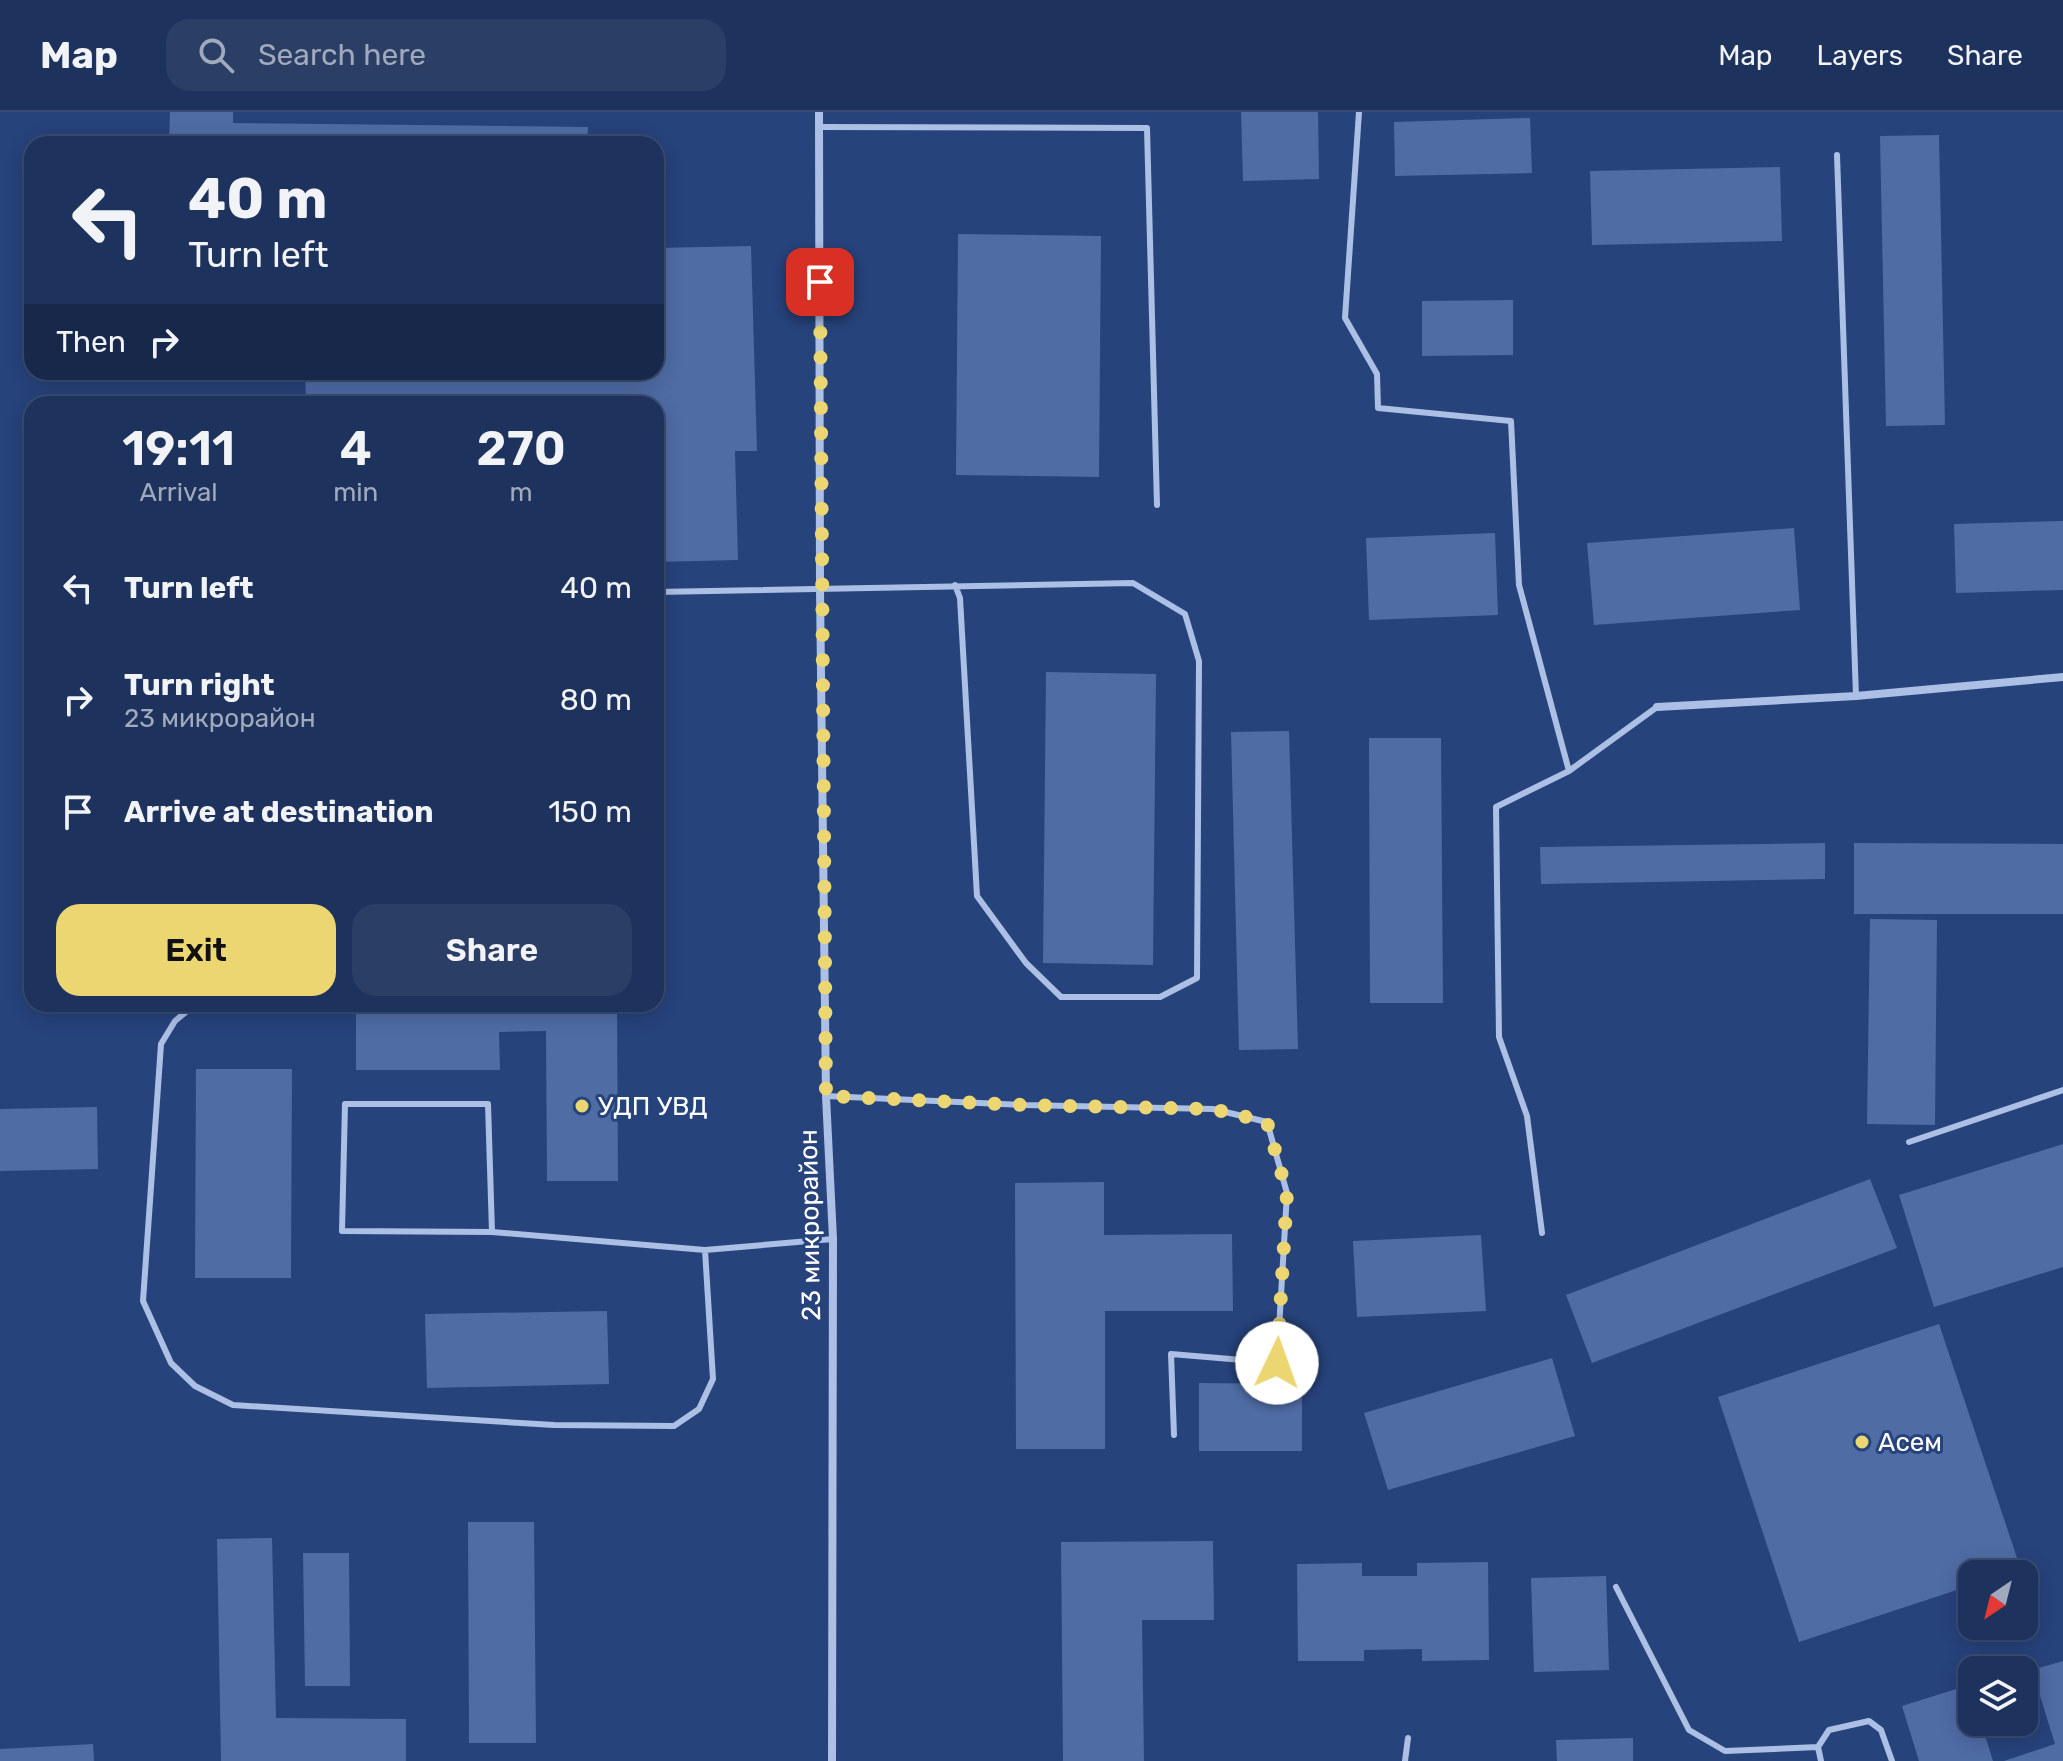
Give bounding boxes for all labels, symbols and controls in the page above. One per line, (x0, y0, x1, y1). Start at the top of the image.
search box (166, 19, 726, 91)
text: Map (40, 32, 118, 78)
icon: search (194, 33, 238, 77)
text: Search here (258, 37, 426, 73)
text: Map (1718, 39, 1773, 72)
text: Layers (1817, 39, 1903, 72)
text: Share (1947, 39, 2023, 72)
text: 40 m (188, 166, 328, 232)
icon: left (56, 168, 160, 272)
text: Turn left (188, 233, 329, 276)
pin (786, 248, 854, 316)
icon: arrive (798, 260, 842, 304)
icon: right (142, 320, 186, 364)
text: Then (56, 324, 126, 360)
text: 19:11 (122, 420, 235, 477)
text: 4 (340, 420, 372, 477)
text: 270 (477, 420, 566, 477)
text: Arrival (140, 477, 218, 508)
text: min (333, 477, 378, 508)
text: m (510, 477, 533, 508)
icon: left (56, 566, 100, 610)
text: Turn left (124, 570, 254, 606)
text: 40 m (560, 570, 632, 606)
text: Turn right (124, 667, 275, 703)
icon: right (56, 678, 100, 722)
text: 80 m (560, 682, 632, 718)
text: 23 микрорайон (124, 703, 316, 734)
icon: arrive (56, 790, 100, 834)
text: Arrive at destination (124, 794, 434, 830)
text: 150 m (548, 794, 632, 830)
button: Exit (56, 904, 336, 996)
button: Share (352, 904, 632, 996)
place label: УДП УВД (598, 1091, 708, 1122)
marker: УДП УВД (573, 1097, 591, 1115)
street label: 23 микрорайон (793, 1129, 827, 1321)
position arrow (1235, 1321, 1319, 1405)
place label: Асем (1878, 1427, 1942, 1458)
marker: Асем (1853, 1433, 1871, 1451)
north arrow (1958, 1560, 2038, 1640)
map controls (1958, 1560, 2038, 1736)
button: layers (1958, 1656, 2038, 1736)

